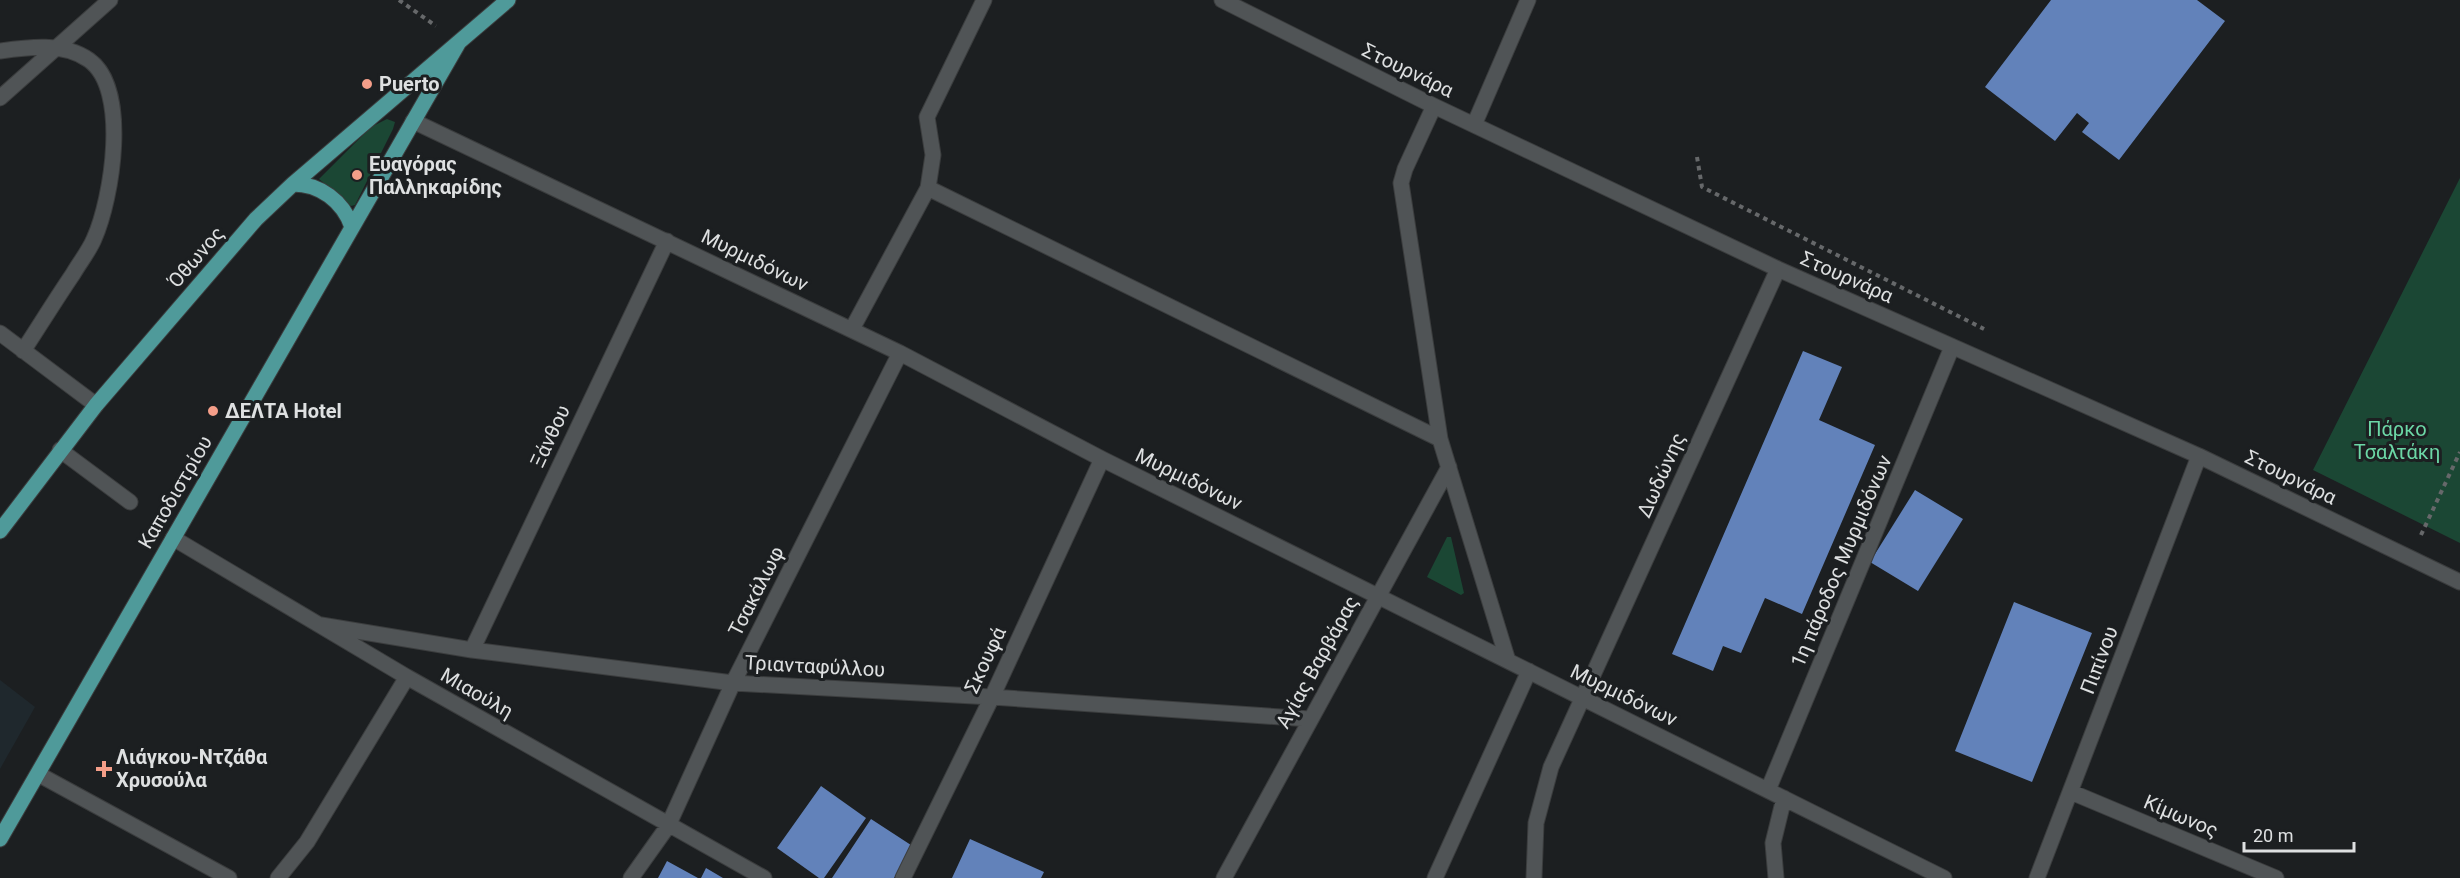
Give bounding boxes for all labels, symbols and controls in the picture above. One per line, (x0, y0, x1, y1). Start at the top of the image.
street label: Στουρνάρα (1358, 38, 1458, 103)
place label: Puerto (379, 72, 440, 96)
marker: Puerto (360, 77, 374, 91)
place label: Ευαγόρας Παλληκαρίδης (369, 152, 502, 199)
marker: Ευαγόρας Παλληκαρίδης (350, 168, 364, 182)
street label: Όθωνος (162, 221, 229, 293)
street label: Μυρμιδόνων (698, 224, 813, 296)
street label: Στουρνάρα (1797, 246, 1898, 308)
place label: ΔΕΛΤΑ Hotel (225, 399, 342, 423)
street label: Ξάνθου (525, 401, 575, 471)
marker: ΔΕΛΤΑ Hotel (206, 404, 220, 418)
park label: Πάρκο Τσαλτάκη (2354, 417, 2440, 464)
street label: Δωδώνης (1632, 429, 1690, 521)
street label: Καποδιστρίου (133, 431, 217, 553)
street label: Μυρμιδόνων (1132, 443, 1247, 515)
street label: Στουρνάρα (2241, 445, 2341, 510)
street label: 1η πάροδος Μυρμιδόνων (1785, 451, 1897, 671)
street label: Τσακάλωφ (723, 542, 789, 640)
street label: Αγίας Βαρβάρας (1271, 592, 1363, 732)
street label: Σκουφά (959, 622, 1011, 697)
street label: Πιπίνου (2075, 623, 2123, 697)
street label: Τριανταφύλλου (744, 650, 886, 682)
street label: Μυρμιδόνων (1567, 659, 1682, 731)
street label: Μιαούλη (436, 663, 518, 723)
place label: Λιάγκου-Ντζάθα Χρυσούλα (116, 745, 268, 792)
marker: Λιάγκου-Ντζάθα Χρυσούλα (97, 762, 111, 776)
street label: Κίμωνος (2140, 790, 2222, 842)
scale bar (2244, 815, 2354, 853)
text: 20 m (2253, 825, 2293, 846)

